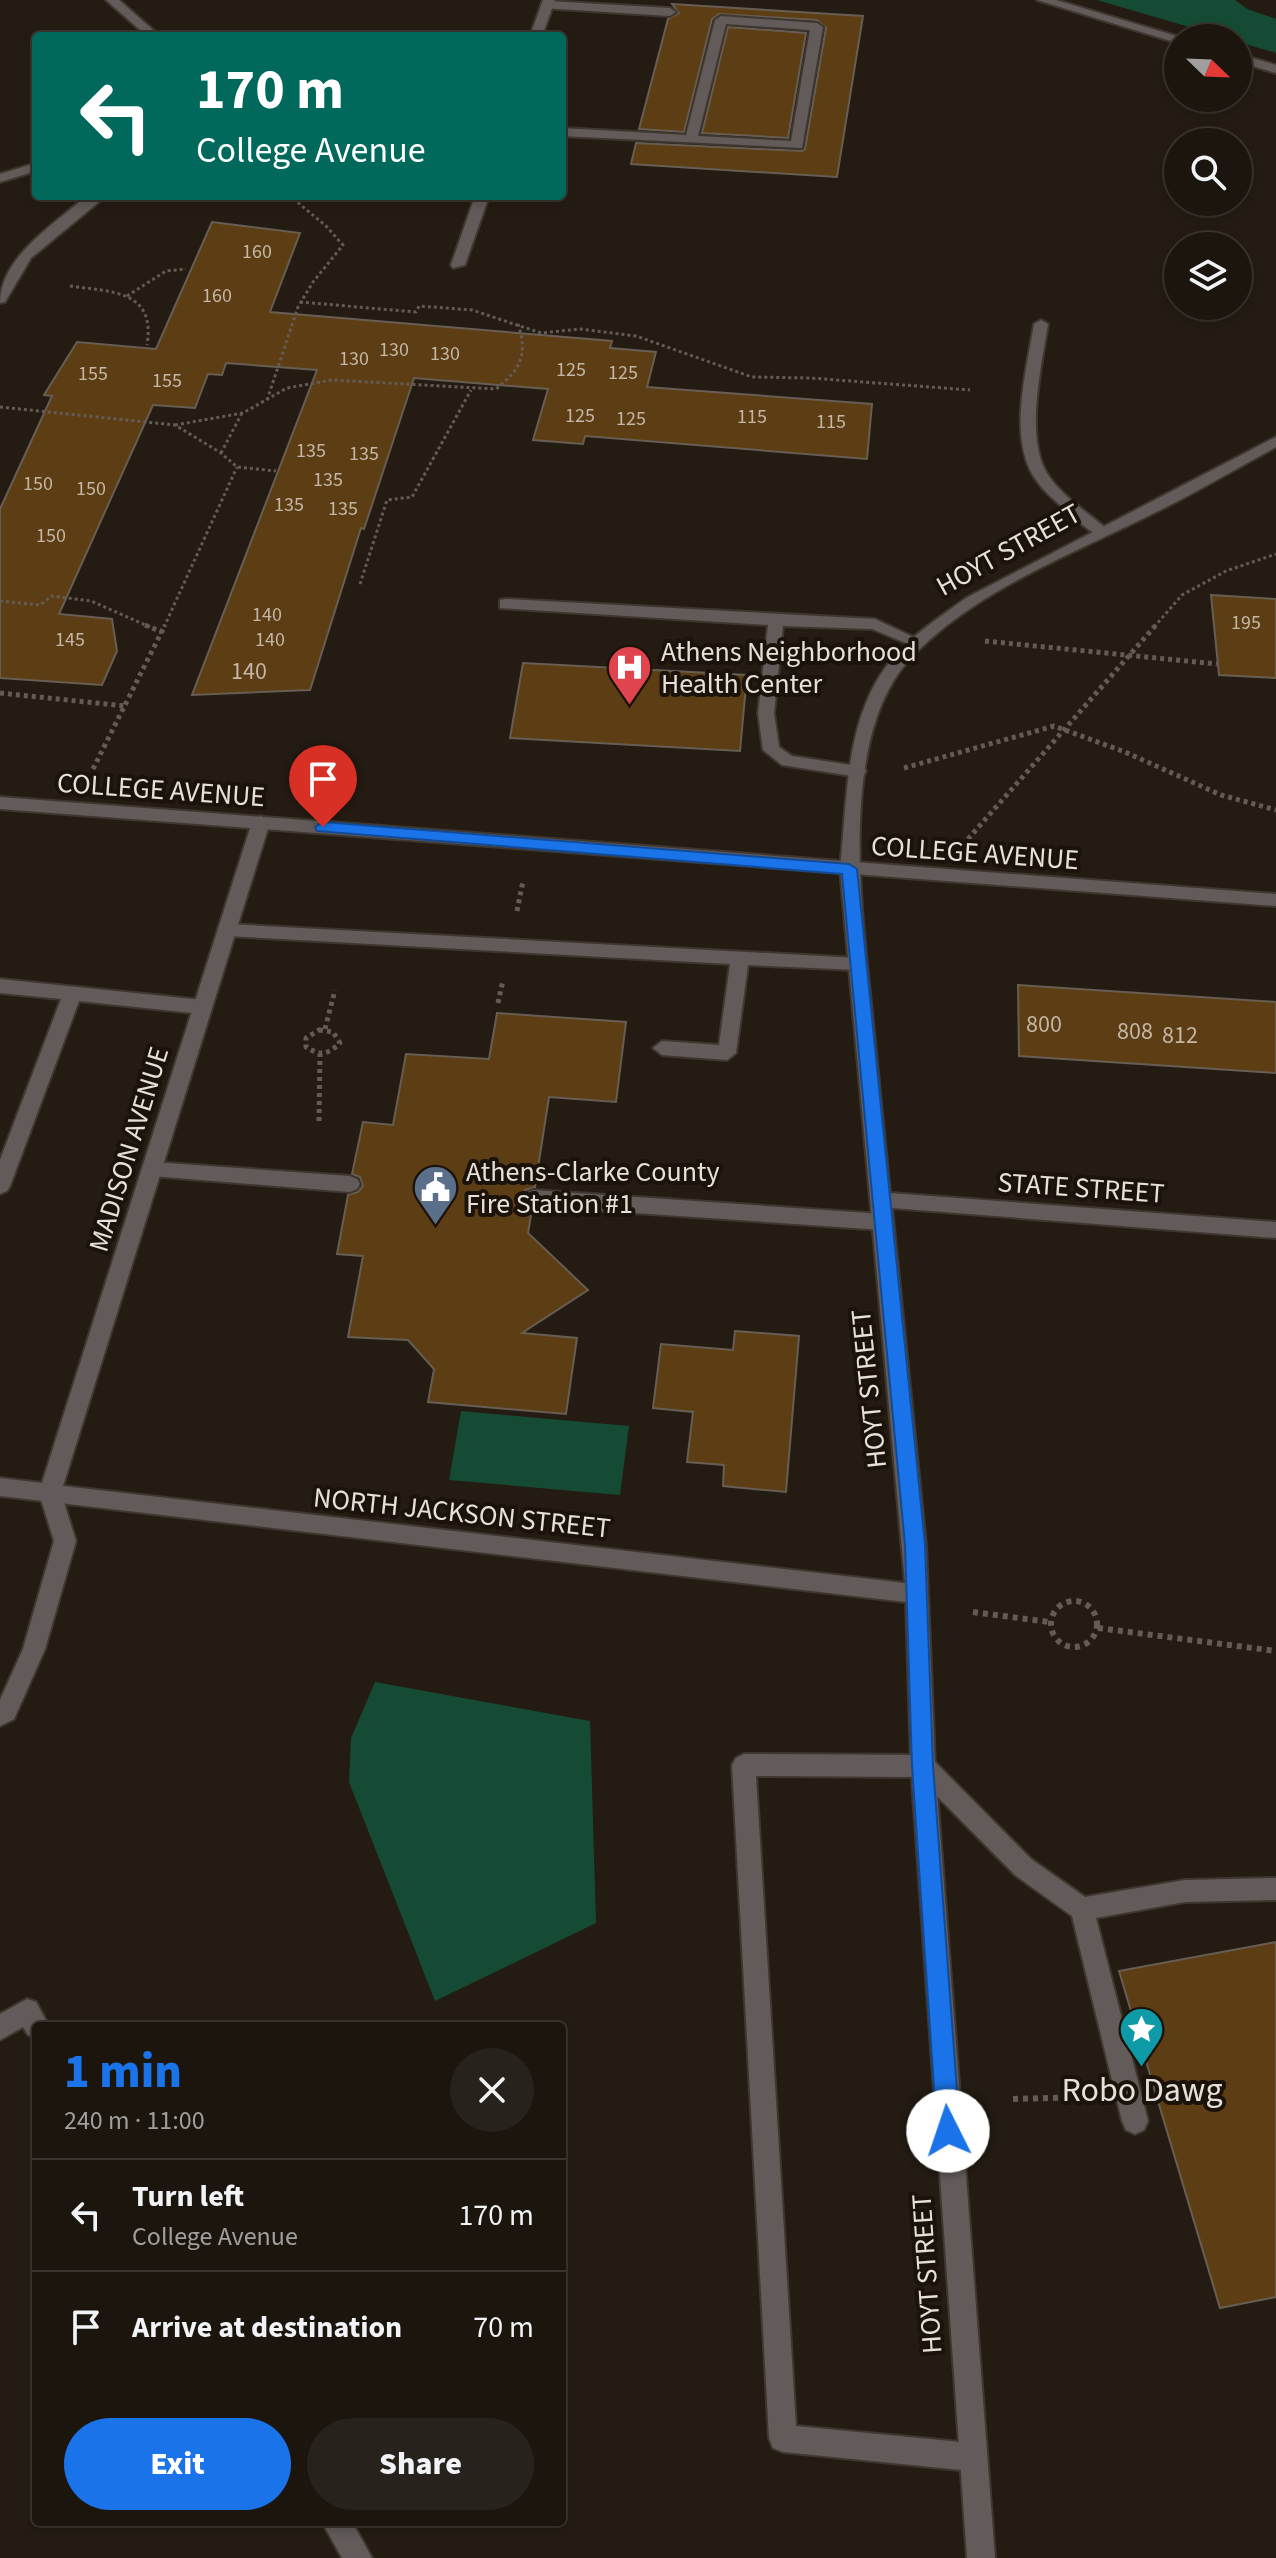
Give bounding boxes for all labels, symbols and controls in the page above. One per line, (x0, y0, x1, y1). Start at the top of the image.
north arrow (1164, 24, 1252, 112)
map controls (1164, 24, 1252, 320)
text: 170 m (196, 51, 344, 130)
icon: left (64, 64, 168, 168)
text: College Avenue (196, 125, 426, 176)
button: search (1164, 128, 1252, 216)
button: layers (1164, 232, 1252, 320)
house number: 160 (242, 238, 272, 266)
house number: 160 (202, 282, 232, 310)
house number: 130 (379, 336, 409, 364)
house number: 130 (430, 340, 460, 368)
house number: 130 (339, 345, 369, 373)
house number: 125 (556, 356, 586, 384)
house number: 125 (608, 359, 638, 387)
house number: 155 (78, 360, 108, 388)
house number: 155 (152, 367, 182, 395)
house number: 125 (565, 402, 595, 430)
house number: 115 (737, 403, 767, 431)
house number: 125 (616, 405, 646, 433)
house number: 115 (816, 408, 846, 436)
house number: 135 (296, 437, 326, 465)
house number: 135 (349, 440, 379, 468)
house number: 135 (313, 466, 343, 494)
house number: 150 (23, 470, 53, 498)
house number: 150 (76, 475, 106, 503)
house number: 135 (274, 491, 304, 519)
street label: HOYT STREET (929, 494, 1088, 606)
house number: 135 (328, 495, 358, 523)
house number: 150 (36, 522, 66, 550)
house number: 140 (252, 601, 282, 629)
house number: 195 (1231, 609, 1261, 637)
house number: 145 (55, 626, 85, 654)
house number: 140 (255, 626, 285, 654)
place label: Athens Neighborhood Health Center (661, 632, 917, 704)
hospital icon: Athens Neighborhood Health Center (606, 643, 654, 706)
house number: 140 (231, 654, 267, 689)
pin (289, 745, 357, 827)
icon: arrive (301, 757, 345, 801)
street label: COLLEGE AVENUE (56, 763, 266, 817)
street label: COLLEGE AVENUE (870, 826, 1080, 880)
house number: 800 (1026, 1007, 1062, 1042)
house number: 808 (1117, 1014, 1153, 1049)
house number: 812 (1162, 1018, 1198, 1053)
street label: MADISON AVENUE (79, 1042, 179, 1257)
place label: Athens-Clarke County Fire Station #1 (466, 1152, 720, 1224)
street label: STATE STREET (996, 1162, 1166, 1214)
public building icon: Athens-Clarke County Fire Station #1 (411, 1163, 459, 1226)
street label: HOYT STREET (841, 1307, 897, 1470)
street label: NORTH JACKSON STREET (311, 1478, 612, 1548)
place icon: Robo Dawg (1118, 2005, 1166, 2068)
text: 1 min (64, 2038, 182, 2106)
button: close (450, 2048, 534, 2132)
place label: Robo Dawg (1061, 2066, 1223, 2115)
position arrow (906, 2089, 990, 2173)
text: 240 m · 11:00 (64, 2102, 205, 2139)
text: Turn left (132, 2175, 244, 2218)
icon: left (64, 2193, 108, 2237)
street label: HOYT STREET (901, 2193, 953, 2355)
text: 170 m (458, 2194, 534, 2237)
text: College Avenue (132, 2218, 298, 2255)
icon: arrive (64, 2305, 108, 2349)
text: Arrive at destination (132, 2306, 402, 2349)
text: 70 m (473, 2306, 534, 2349)
button: Exit (64, 2418, 291, 2510)
button: Share (307, 2418, 534, 2510)

